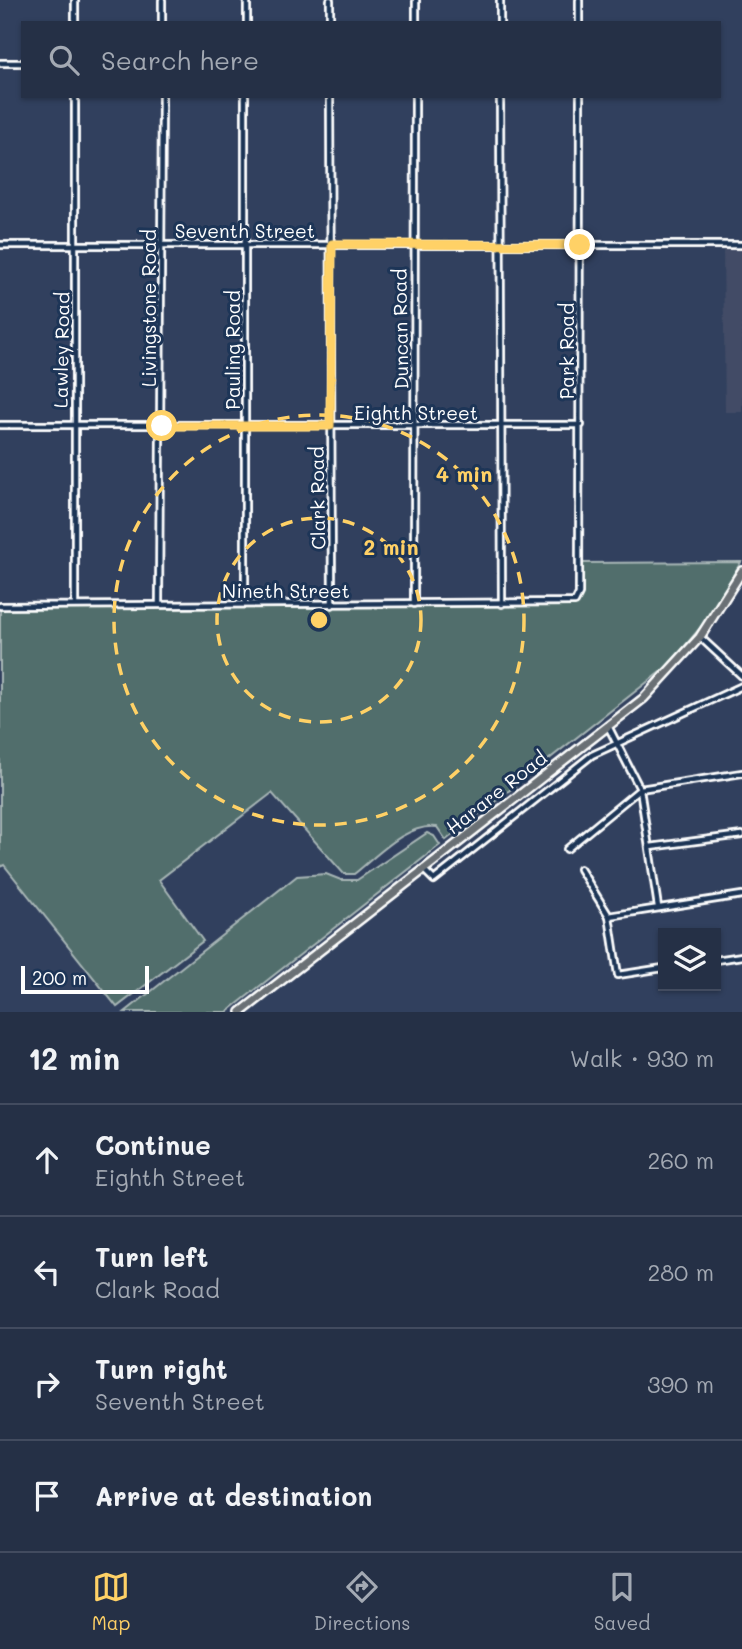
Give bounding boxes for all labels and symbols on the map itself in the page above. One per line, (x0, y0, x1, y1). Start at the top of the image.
street label: Seventh Street (175, 218, 315, 243)
street label: Livingstone Road (136, 229, 161, 387)
route end (564, 229, 595, 260)
street label: Duncan Road (386, 268, 414, 390)
street label: Pauling Road (220, 290, 245, 410)
street label: Lawley Road (47, 292, 75, 408)
street label: Park Road (554, 303, 579, 399)
street label: Eighth Street (354, 400, 478, 425)
route start (146, 410, 177, 441)
street label: Clark Road (304, 446, 330, 550)
text: 4 min (436, 460, 492, 487)
text: 2 min (363, 533, 419, 560)
street label: Nineth Street (222, 578, 350, 603)
centre of rings (307, 608, 331, 632)
street label: Harare Road (440, 745, 552, 839)
scale bar (21, 963, 149, 995)

